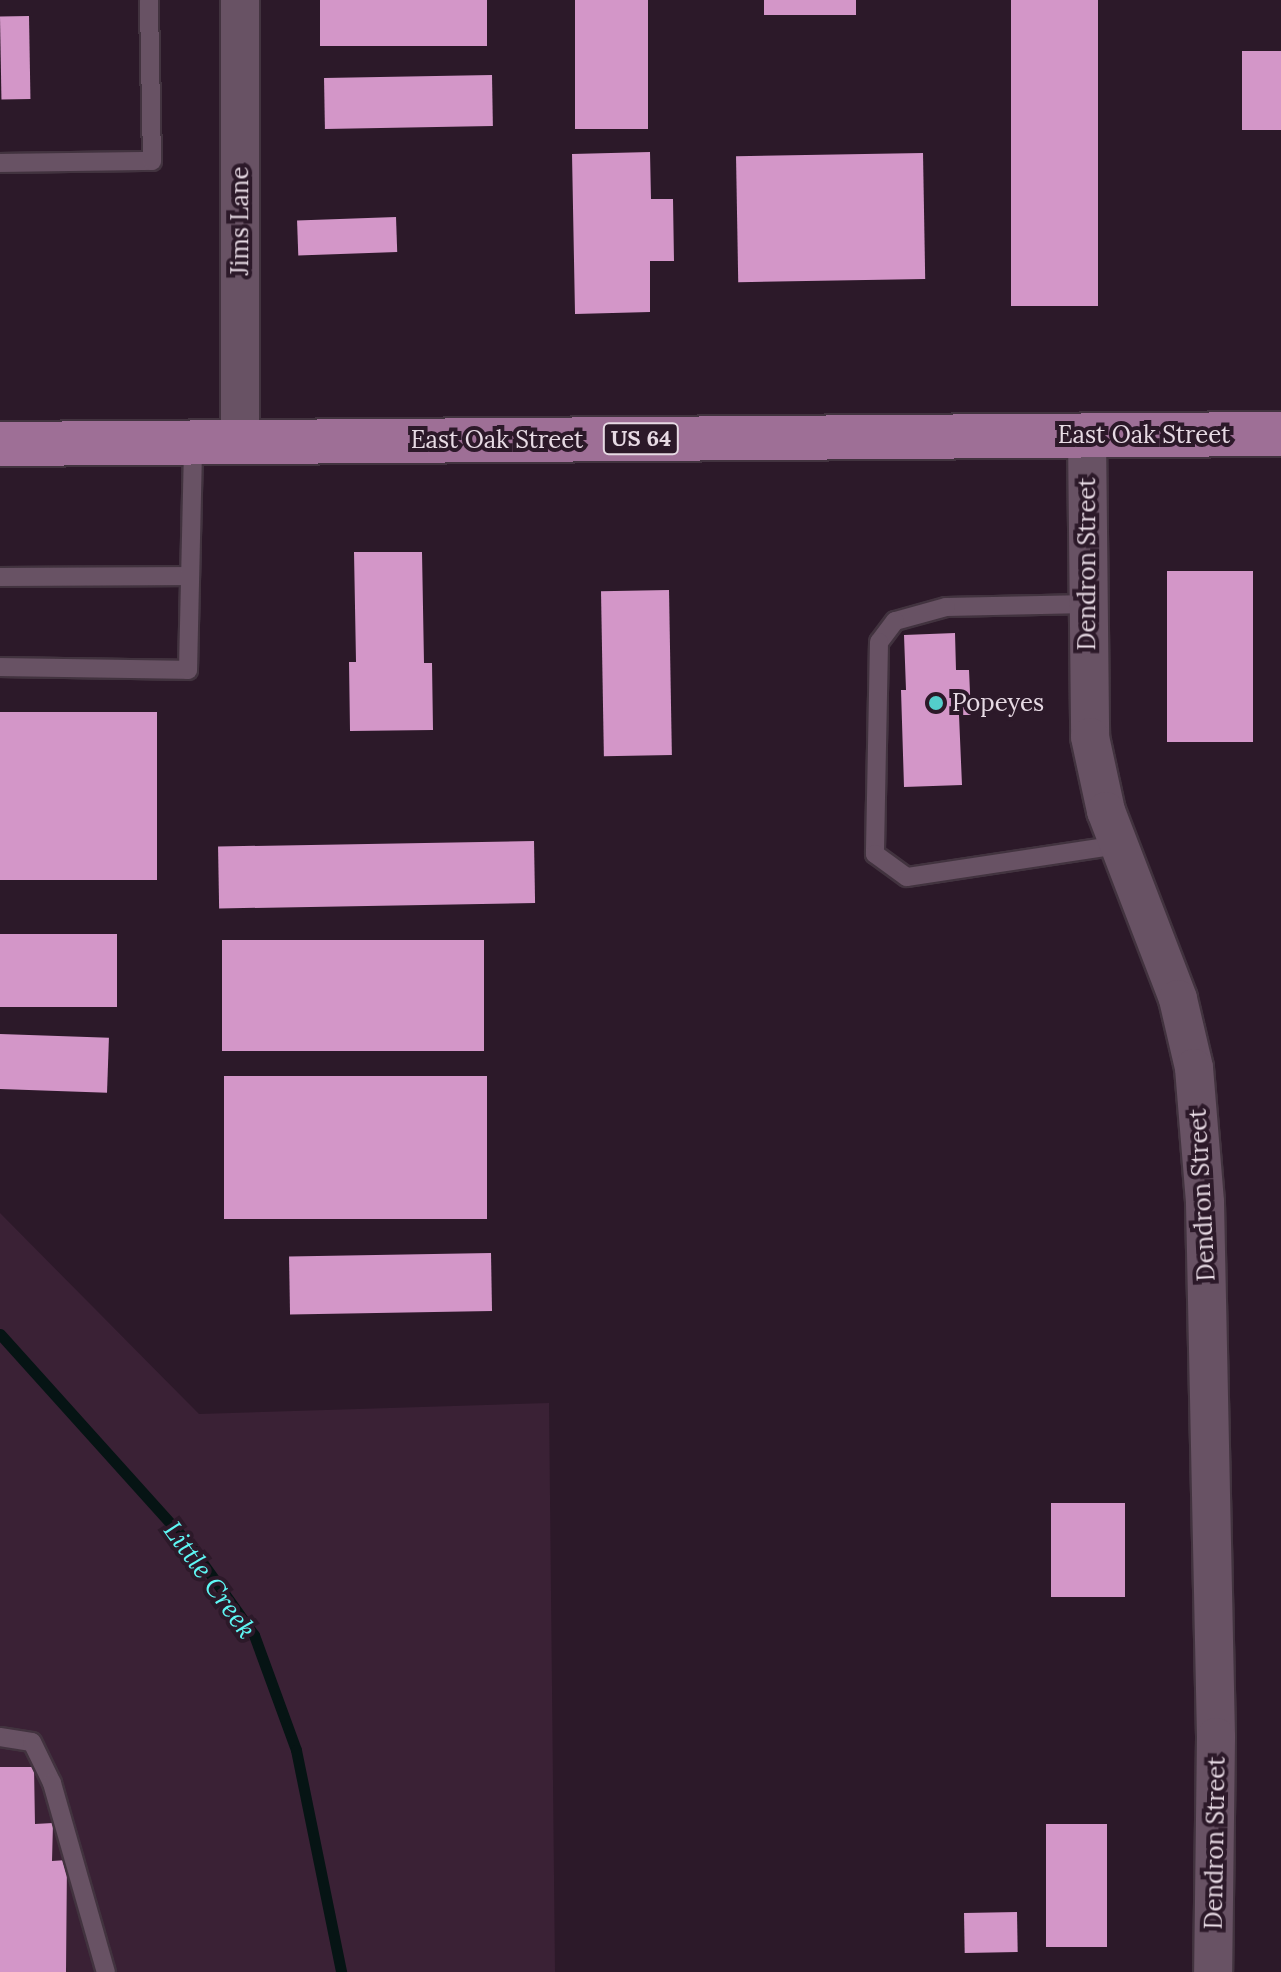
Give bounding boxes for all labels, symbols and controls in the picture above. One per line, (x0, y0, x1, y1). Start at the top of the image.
street label: Jims Lane (226, 167, 254, 275)
road number: US 64 (601, 421, 681, 457)
street label: East Oak Street (1058, 421, 1230, 449)
street label: East Oak Street (411, 426, 583, 454)
street label: Dendron Street (1073, 478, 1101, 650)
place label: Popeyes (952, 689, 1044, 717)
marker: Popeyes (927, 694, 945, 712)
street label: Dendron Street (1183, 1108, 1221, 1282)
water label: Little Creek (157, 1516, 263, 1644)
street label: Dendron Street (1199, 1756, 1231, 1930)

